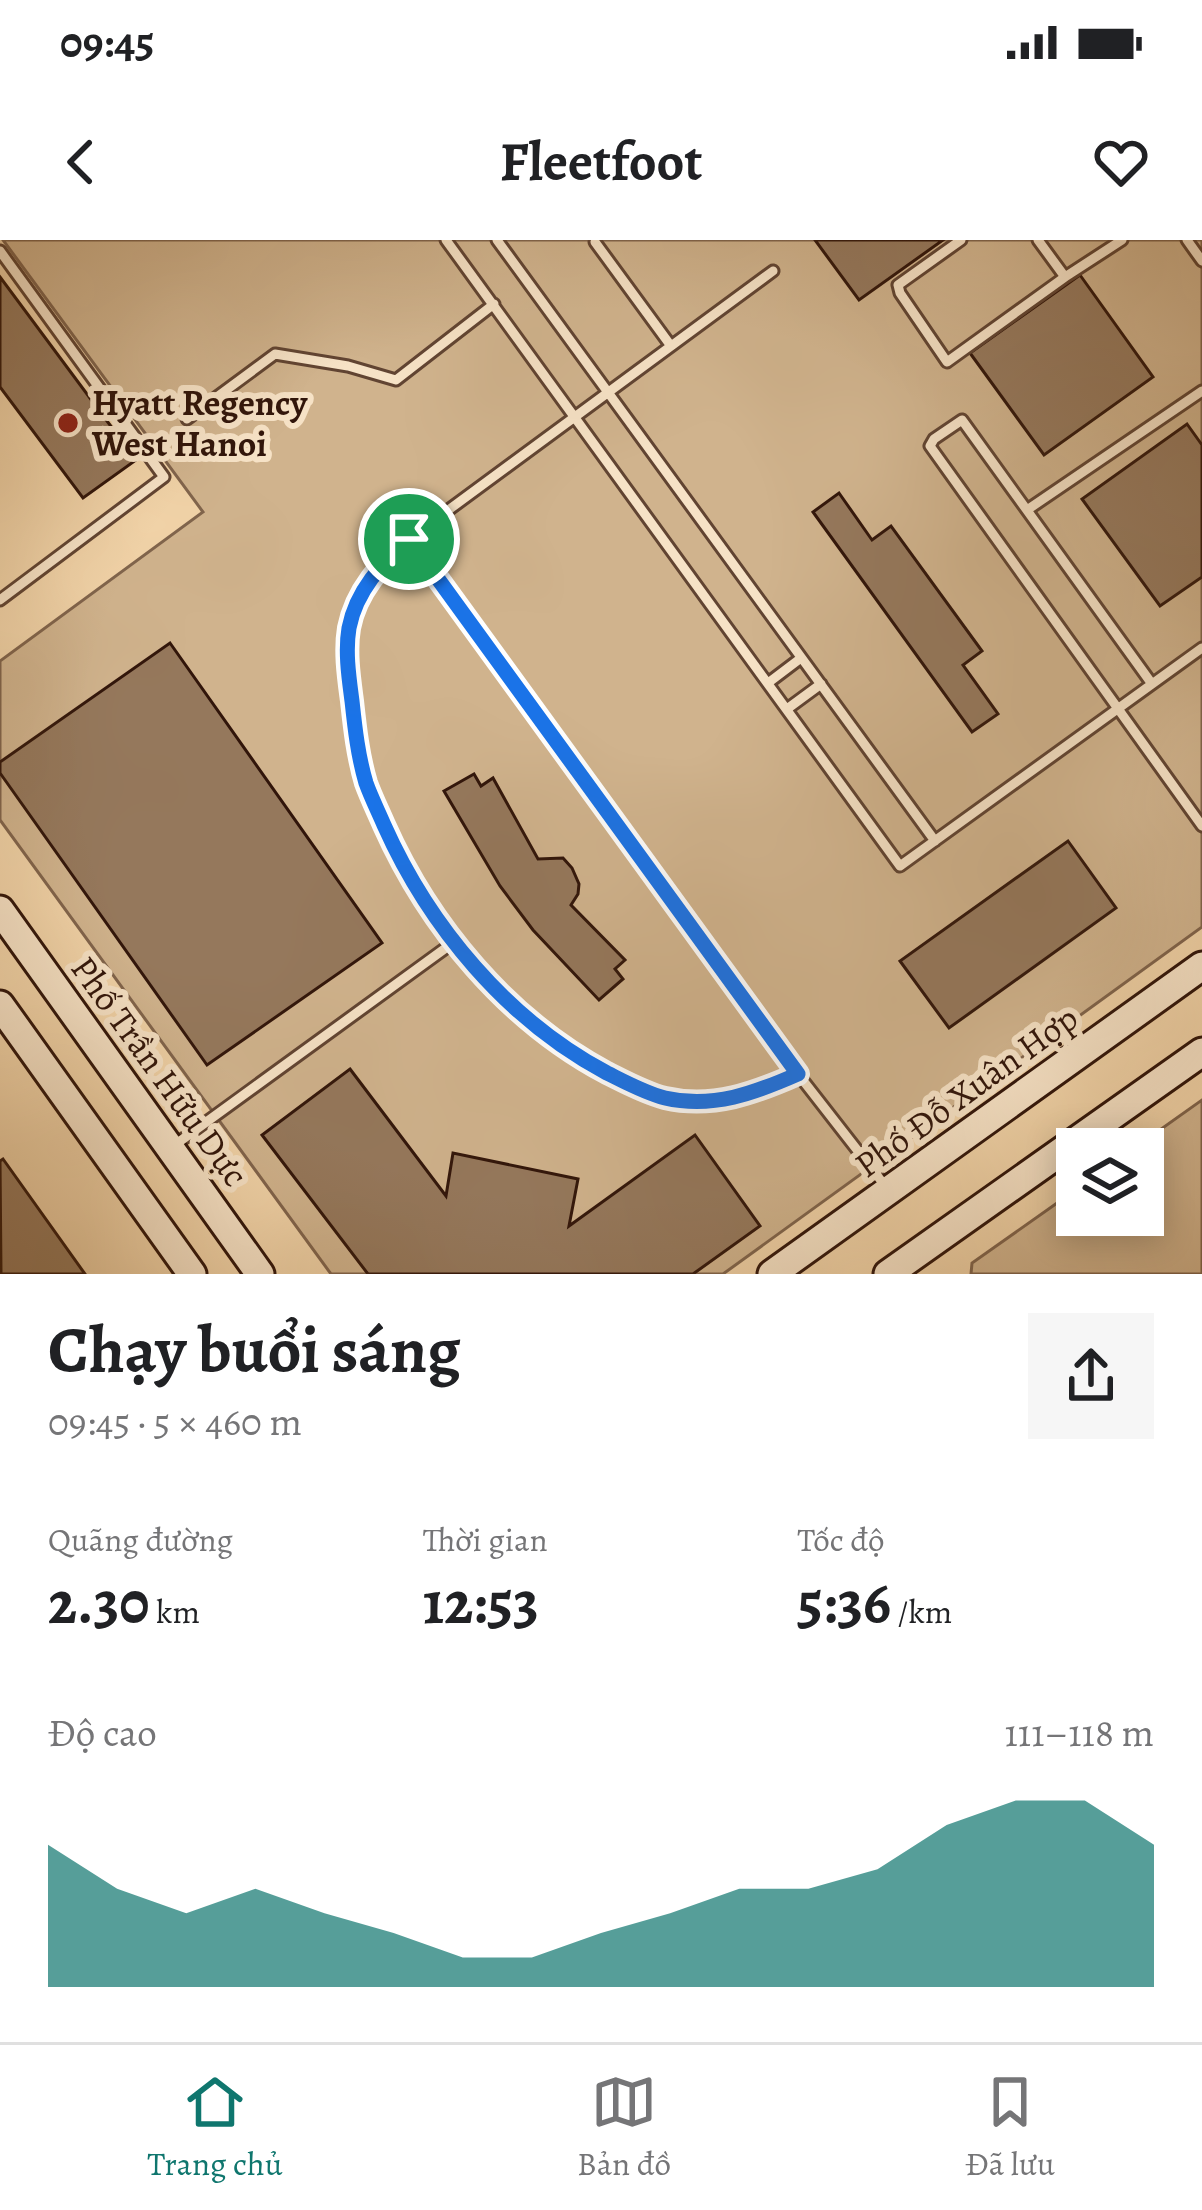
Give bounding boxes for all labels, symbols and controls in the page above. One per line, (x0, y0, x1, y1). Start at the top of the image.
text: 09:45 (60, 11, 155, 73)
text: Fleetfoot (500, 125, 702, 199)
icon: back (48, 129, 114, 195)
icon: heart (1088, 129, 1154, 195)
place label: Hyatt Regency West Hanoi (91, 378, 309, 468)
marker: Hyatt Regency West Hanoi (55, 410, 81, 436)
pin (358, 488, 460, 590)
icon: arrive (376, 506, 442, 572)
street label: Phố Trần Hữu Dực (60, 946, 260, 1196)
street label: Phố Đỗ Xuân Hợp (844, 993, 1088, 1189)
map controls (1056, 1128, 1164, 1236)
button: layers (1056, 1128, 1164, 1236)
text: Chạy buổi sáng (48, 1305, 461, 1395)
button: share (1028, 1313, 1154, 1439)
text: 09:45 · 5 × 460 m (48, 1395, 302, 1448)
text: Quãng đường (48, 1517, 233, 1562)
text: Thời gian (423, 1517, 548, 1562)
text: Tốc độ (797, 1517, 884, 1562)
text: 2.30 (48, 1562, 149, 1644)
text: 12:53 (423, 1562, 539, 1644)
text: 5:36 (797, 1562, 891, 1644)
text: km (149, 1589, 200, 1634)
text: /km (891, 1589, 952, 1634)
text: Độ cao (48, 1706, 157, 1759)
text: 111–118 m (1005, 1706, 1154, 1759)
tab: Trang chủ (147, 2069, 283, 2186)
tab: Bản đồ (577, 2069, 671, 2186)
tab: Đã lưu (965, 2069, 1055, 2186)

